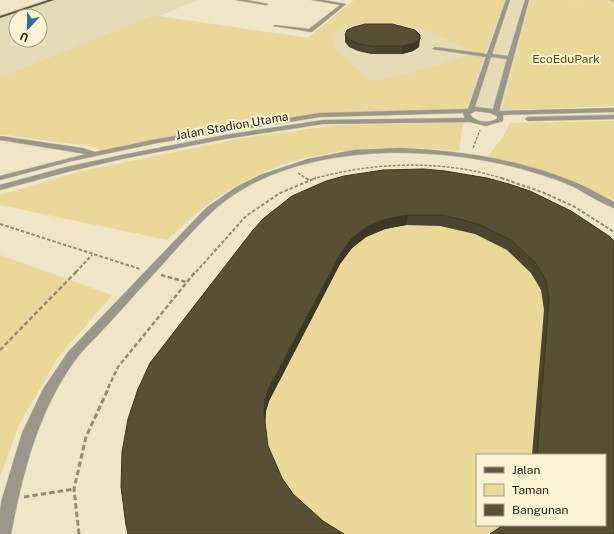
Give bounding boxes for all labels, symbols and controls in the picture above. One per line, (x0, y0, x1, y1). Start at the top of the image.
north arrow (8, 8, 48, 48)
text: U (18, 30, 30, 44)
park label: EcoEduPark (532, 52, 600, 66)
street label: Jalan Stadion Utama (175, 109, 289, 143)
legend (476, 454, 606, 526)
text: Jalan (512, 463, 541, 477)
text: Taman (512, 483, 549, 497)
text: Bangunan (512, 503, 568, 517)

